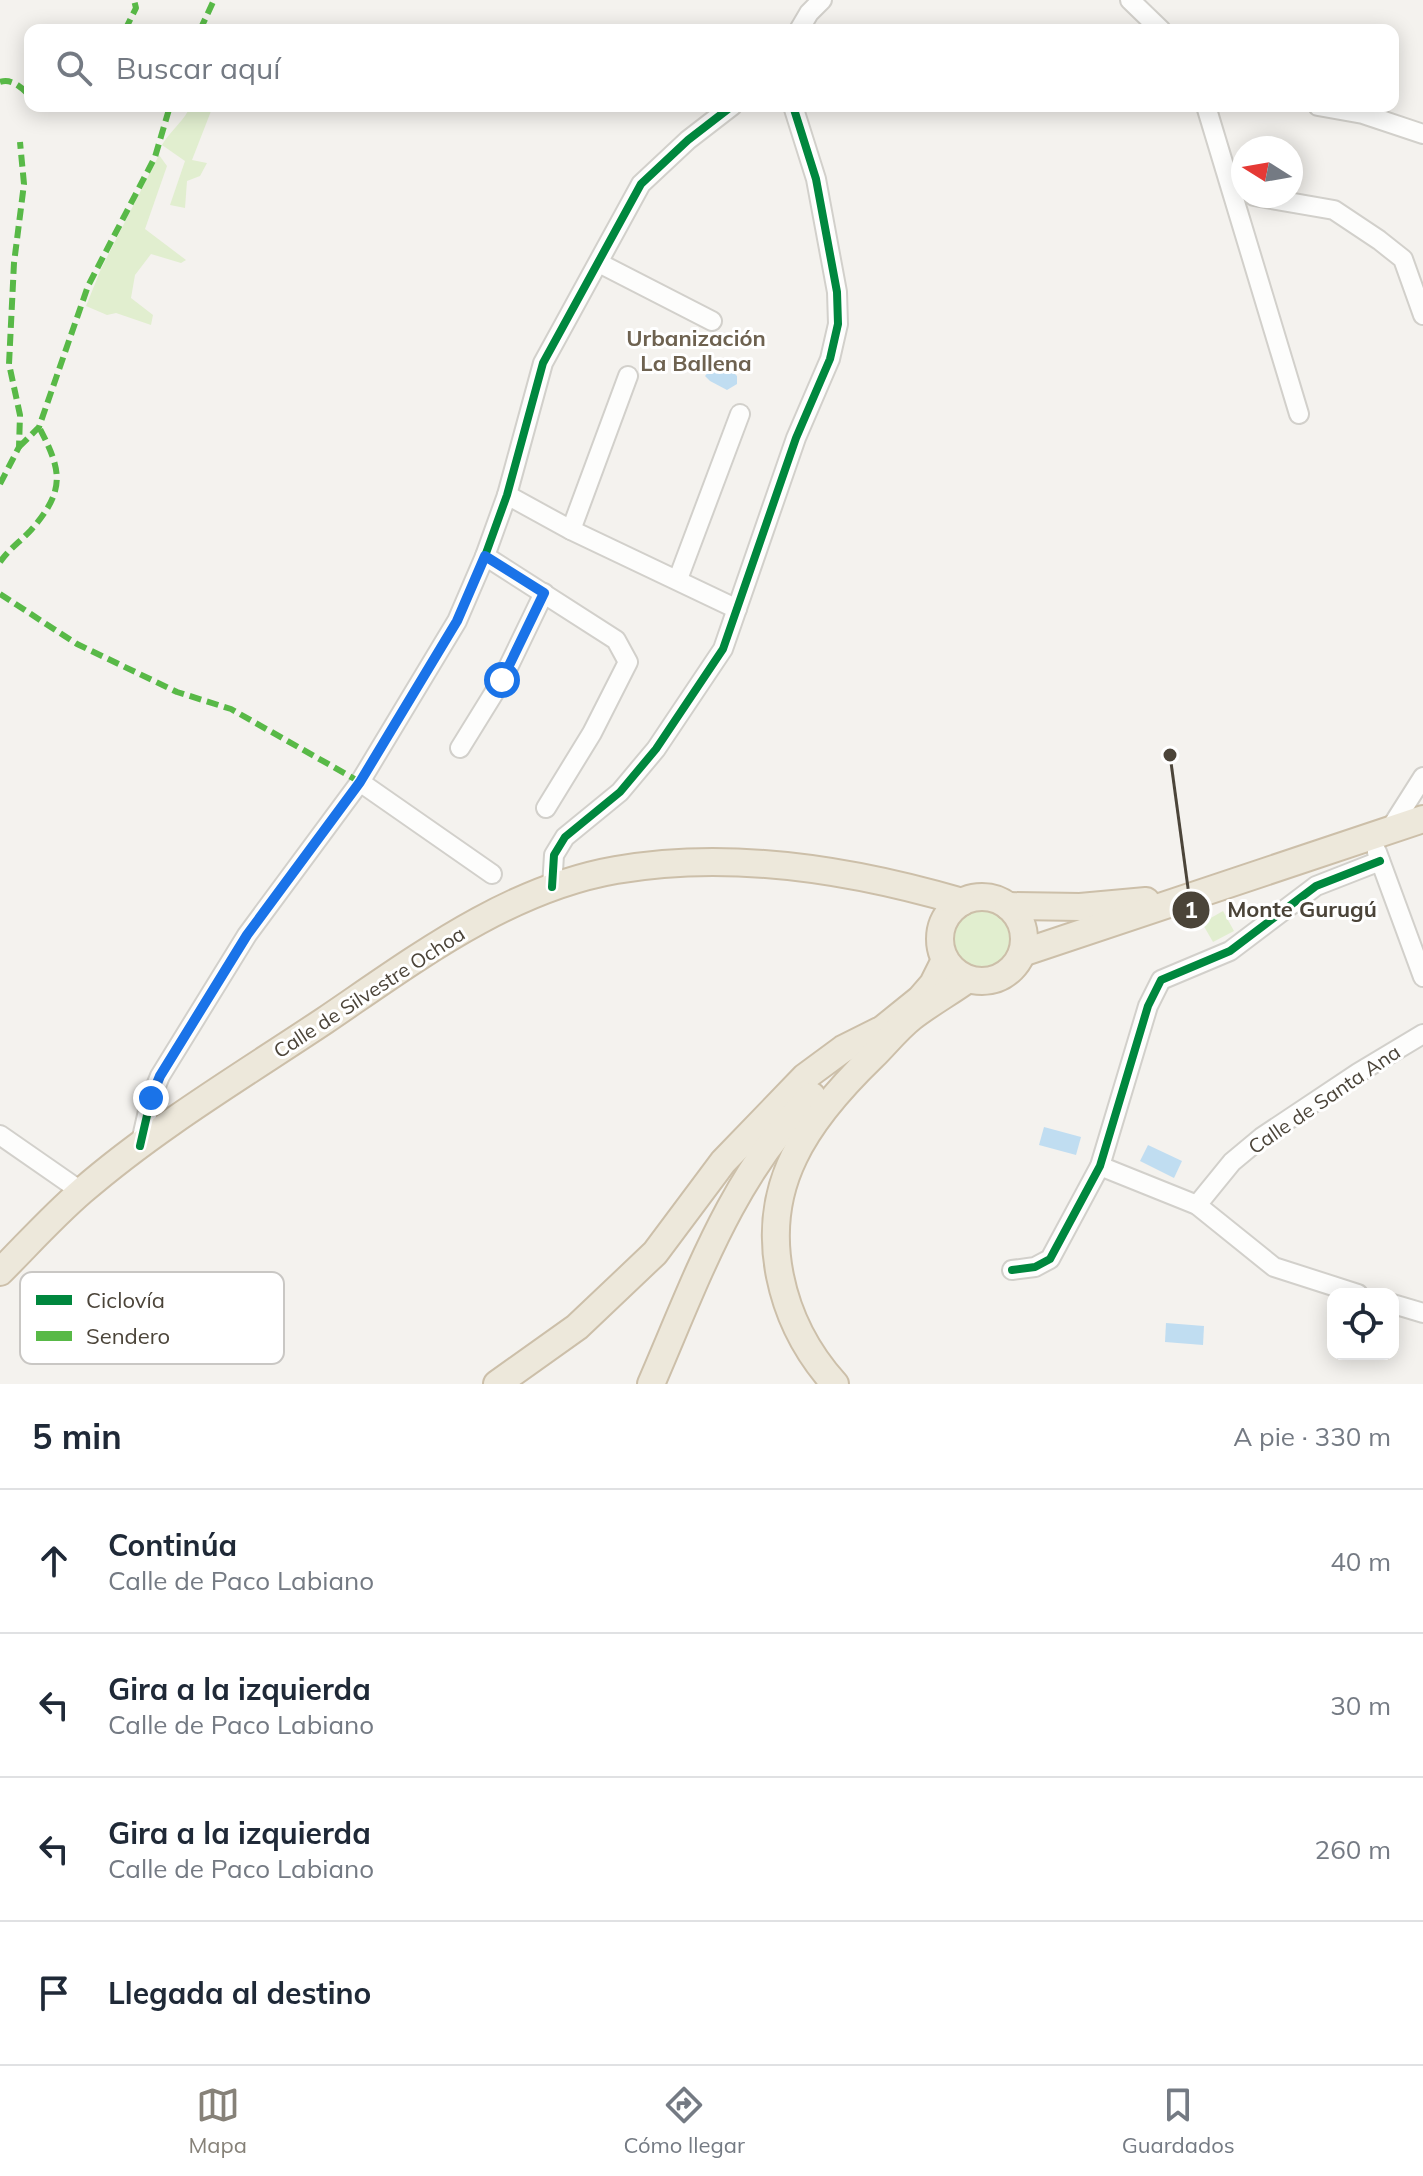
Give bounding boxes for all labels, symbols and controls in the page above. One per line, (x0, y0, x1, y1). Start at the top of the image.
search box (24, 24, 1399, 112)
icon: search (52, 46, 96, 90)
text: Buscar aquí (116, 49, 281, 87)
north arrow (1231, 136, 1303, 208)
district label: Urbanización La Ballena (626, 324, 766, 377)
route start (484, 662, 520, 698)
callout: Monte Gurugú (1171, 887, 1393, 933)
text: 1 (1184, 894, 1198, 924)
text: Monte Gurugú (1227, 895, 1377, 923)
street label: Calle de Silvestre Ochoa (269, 921, 469, 1063)
street label: Calle de Santa Ana (1243, 1039, 1405, 1159)
route end (133, 1080, 169, 1116)
legend (20, 1272, 284, 1364)
text: Ciclovía (86, 1286, 165, 1314)
map controls (1327, 1288, 1399, 1360)
button: locate (1327, 1288, 1399, 1360)
text: Sendero (86, 1322, 170, 1350)
text: 5 min (32, 1415, 122, 1458)
text: A pie · 330 m (1233, 1420, 1391, 1453)
text: Continúa (108, 1526, 237, 1564)
icon: ahead (32, 1539, 76, 1583)
text: 40 m (1330, 1545, 1391, 1578)
text: Calle de Paco Labiano (108, 1564, 374, 1597)
text: Gira a la izquierda (108, 1670, 371, 1708)
icon: left (32, 1683, 76, 1727)
text: 30 m (1330, 1689, 1391, 1722)
text: Calle de Paco Labiano (108, 1708, 374, 1741)
text: Gira a la izquierda (108, 1814, 371, 1852)
icon: left (32, 1827, 76, 1871)
text: 260 m (1315, 1833, 1391, 1866)
text: Calle de Paco Labiano (108, 1852, 374, 1885)
icon: arrive (32, 1971, 76, 2015)
text: Llegada al destino (108, 1974, 371, 2012)
tab: Mapa (188, 2083, 247, 2159)
tab: Cómo llegar (624, 2083, 745, 2159)
tab: Guardados (1122, 2083, 1235, 2159)

